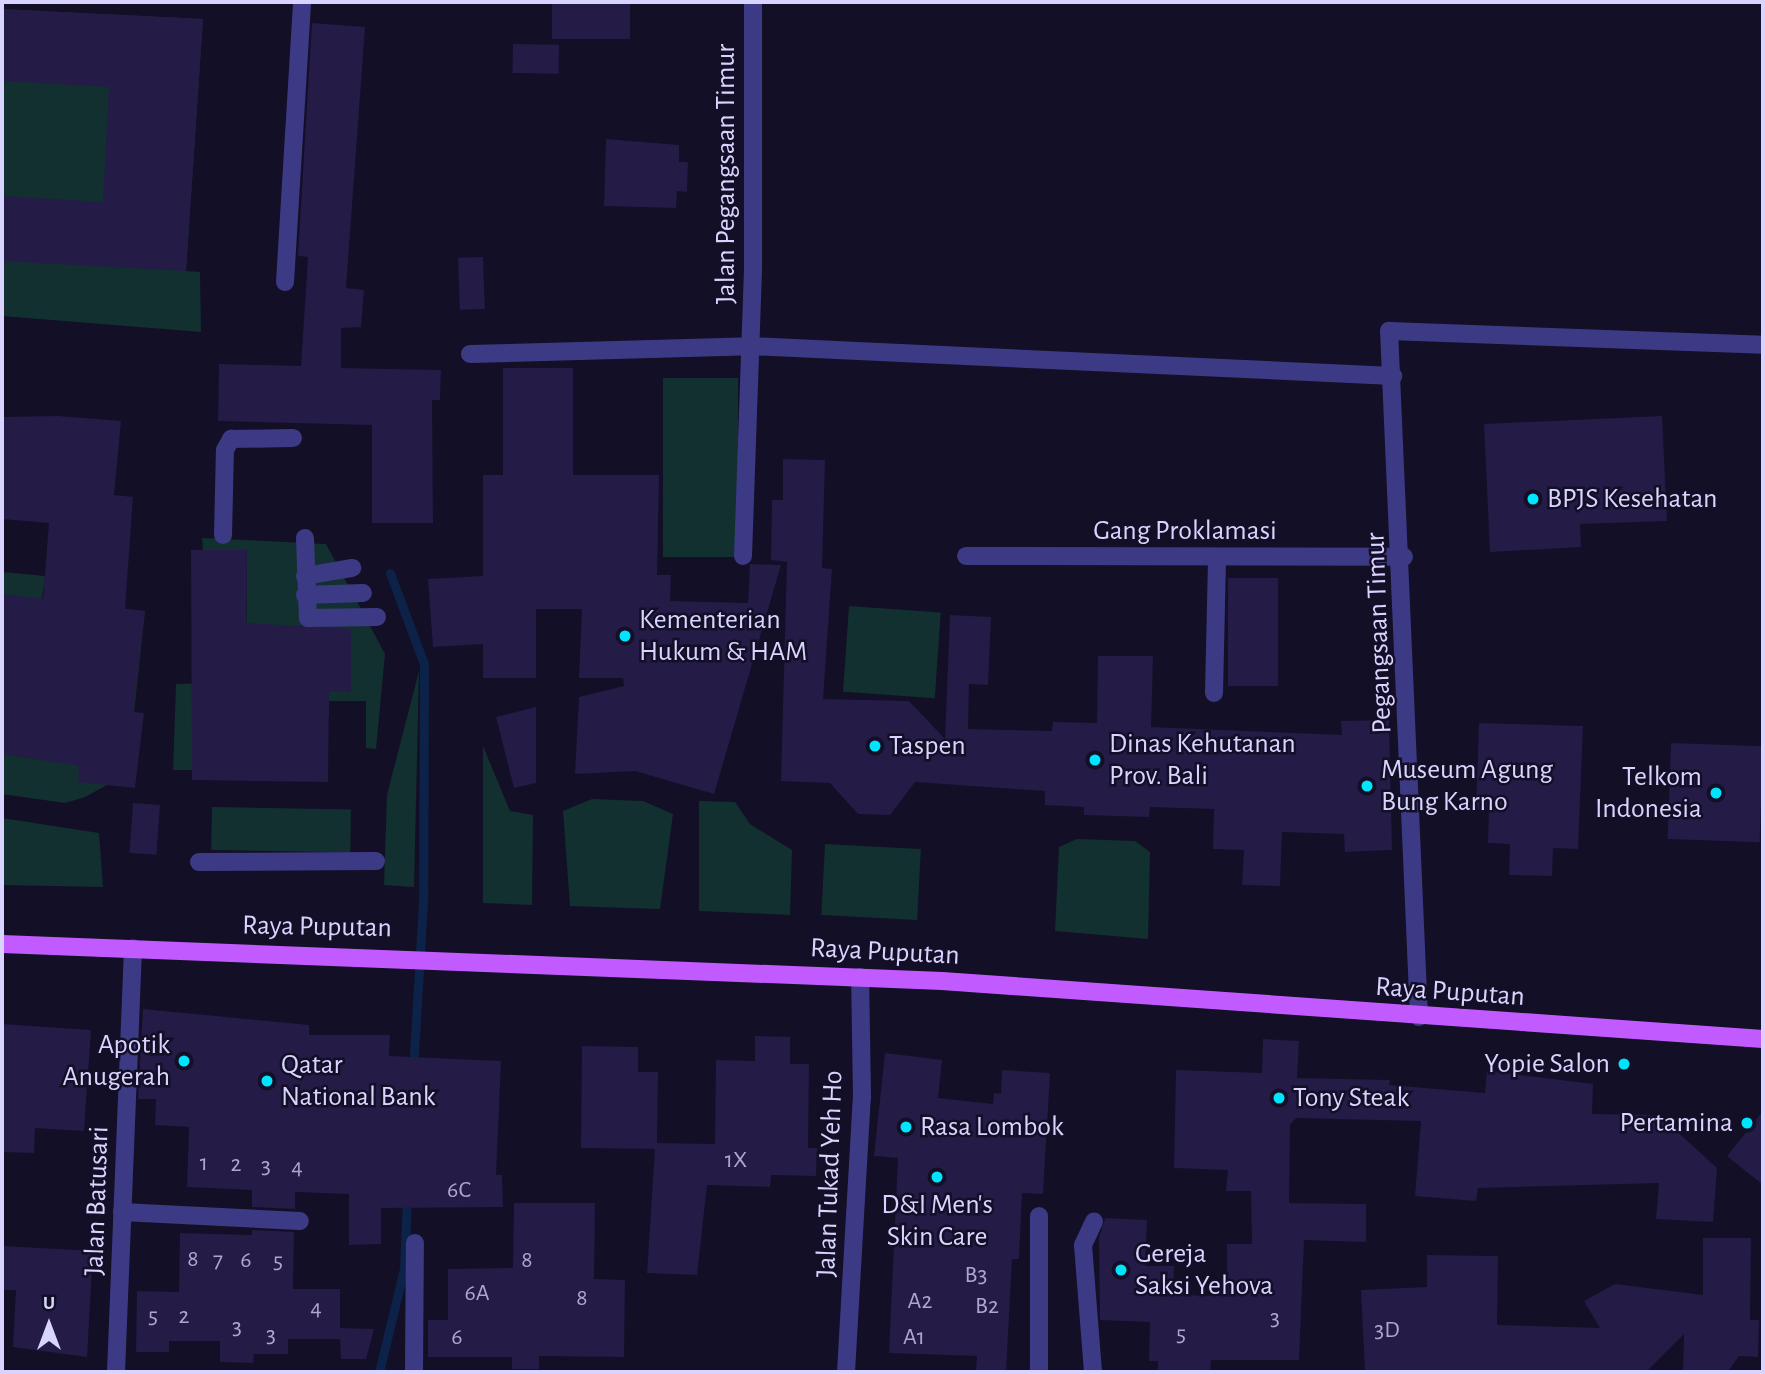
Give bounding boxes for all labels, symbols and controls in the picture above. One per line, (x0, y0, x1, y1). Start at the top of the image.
street label: Jalan Pegangsaan Timur (709, 44, 743, 304)
place label: BPJS Kesehatan (1547, 482, 1717, 516)
marker: BPJS Kesehatan (1525, 491, 1541, 507)
street label: Gang Proklamasi (1093, 514, 1277, 548)
street label: Pegangsaan Timur (1359, 532, 1399, 734)
place label: Kementerian Hukum & HAM (639, 603, 807, 669)
marker: Kementerian Hukum & HAM (617, 628, 633, 644)
place label: Dinas Kehutanan Prov. Bali (1109, 727, 1296, 793)
place label: Taspen (889, 729, 966, 763)
marker: Taspen (867, 738, 883, 754)
marker: Dinas Kehutanan Prov. Bali (1087, 752, 1103, 768)
place label: Museum Agung Bung Karno (1381, 753, 1553, 819)
place label: Telkom Indonesia (1595, 760, 1702, 826)
marker: Museum Agung Bung Karno (1359, 778, 1375, 794)
marker: Telkom Indonesia (1708, 785, 1724, 801)
street label: Raya Puputan (242, 909, 392, 945)
street label: Raya Puputan (809, 931, 961, 973)
street label: Raya Puputan (1374, 970, 1526, 1014)
place label: Apotik Anugerah (63, 1028, 170, 1094)
place label: Yopie Salon (1484, 1047, 1610, 1081)
place label: Qatar National Bank (281, 1048, 436, 1114)
marker: Apotik Anugerah (176, 1053, 192, 1069)
marker: Yopie Salon (1616, 1056, 1632, 1072)
street label: Jalan Tukad Yeh Ho (810, 1070, 850, 1278)
marker: Qatar National Bank (259, 1073, 275, 1089)
place label: Tony Steak (1293, 1081, 1409, 1115)
marker: Tony Steak (1271, 1090, 1287, 1106)
place label: Pertamina (1620, 1106, 1733, 1140)
place label: Rasa Lombok (920, 1110, 1064, 1144)
marker: Pertamina (1739, 1115, 1755, 1131)
marker: Rasa Lombok (898, 1119, 914, 1135)
street label: Jalan Batusari (78, 1126, 116, 1276)
house number: 1X (725, 1147, 747, 1175)
house number: 1 (200, 1150, 208, 1178)
house number: 2 (231, 1151, 241, 1179)
house number: 3 (261, 1153, 271, 1181)
house number: 4 (291, 1154, 303, 1182)
marker: D&I Men's Skin Care (929, 1169, 945, 1185)
house number: 6C (447, 1177, 471, 1205)
place label: D&I Men's Skin Care (881, 1188, 993, 1254)
place label: Gereja Saksi Yehova (1135, 1237, 1273, 1303)
house number: 8 (187, 1246, 199, 1274)
house number: 7 (213, 1247, 223, 1275)
house number: 6 (240, 1247, 252, 1275)
house number: 8 (521, 1247, 533, 1275)
house number: 5 (273, 1248, 283, 1276)
house number: B3 (965, 1262, 987, 1290)
marker: Gereja Saksi Yehova (1113, 1262, 1129, 1278)
house number: 6A (464, 1280, 490, 1308)
house number: 8 (576, 1285, 588, 1313)
house number: A2 (908, 1288, 932, 1316)
north arrow (14, 1290, 84, 1360)
house number: B2 (975, 1293, 999, 1321)
text: U (43, 1294, 55, 1313)
house number: 4 (310, 1295, 322, 1323)
house number: 5 (148, 1303, 158, 1331)
house number: 2 (179, 1303, 189, 1331)
house number: 3 (1270, 1305, 1280, 1333)
house number: 3 (232, 1314, 242, 1342)
house number: 3D (1374, 1317, 1400, 1345)
house number: 5 (1176, 1321, 1186, 1349)
house number: 3 (266, 1322, 276, 1350)
house number: 6 (451, 1324, 463, 1352)
house number: A1 (903, 1324, 925, 1352)

